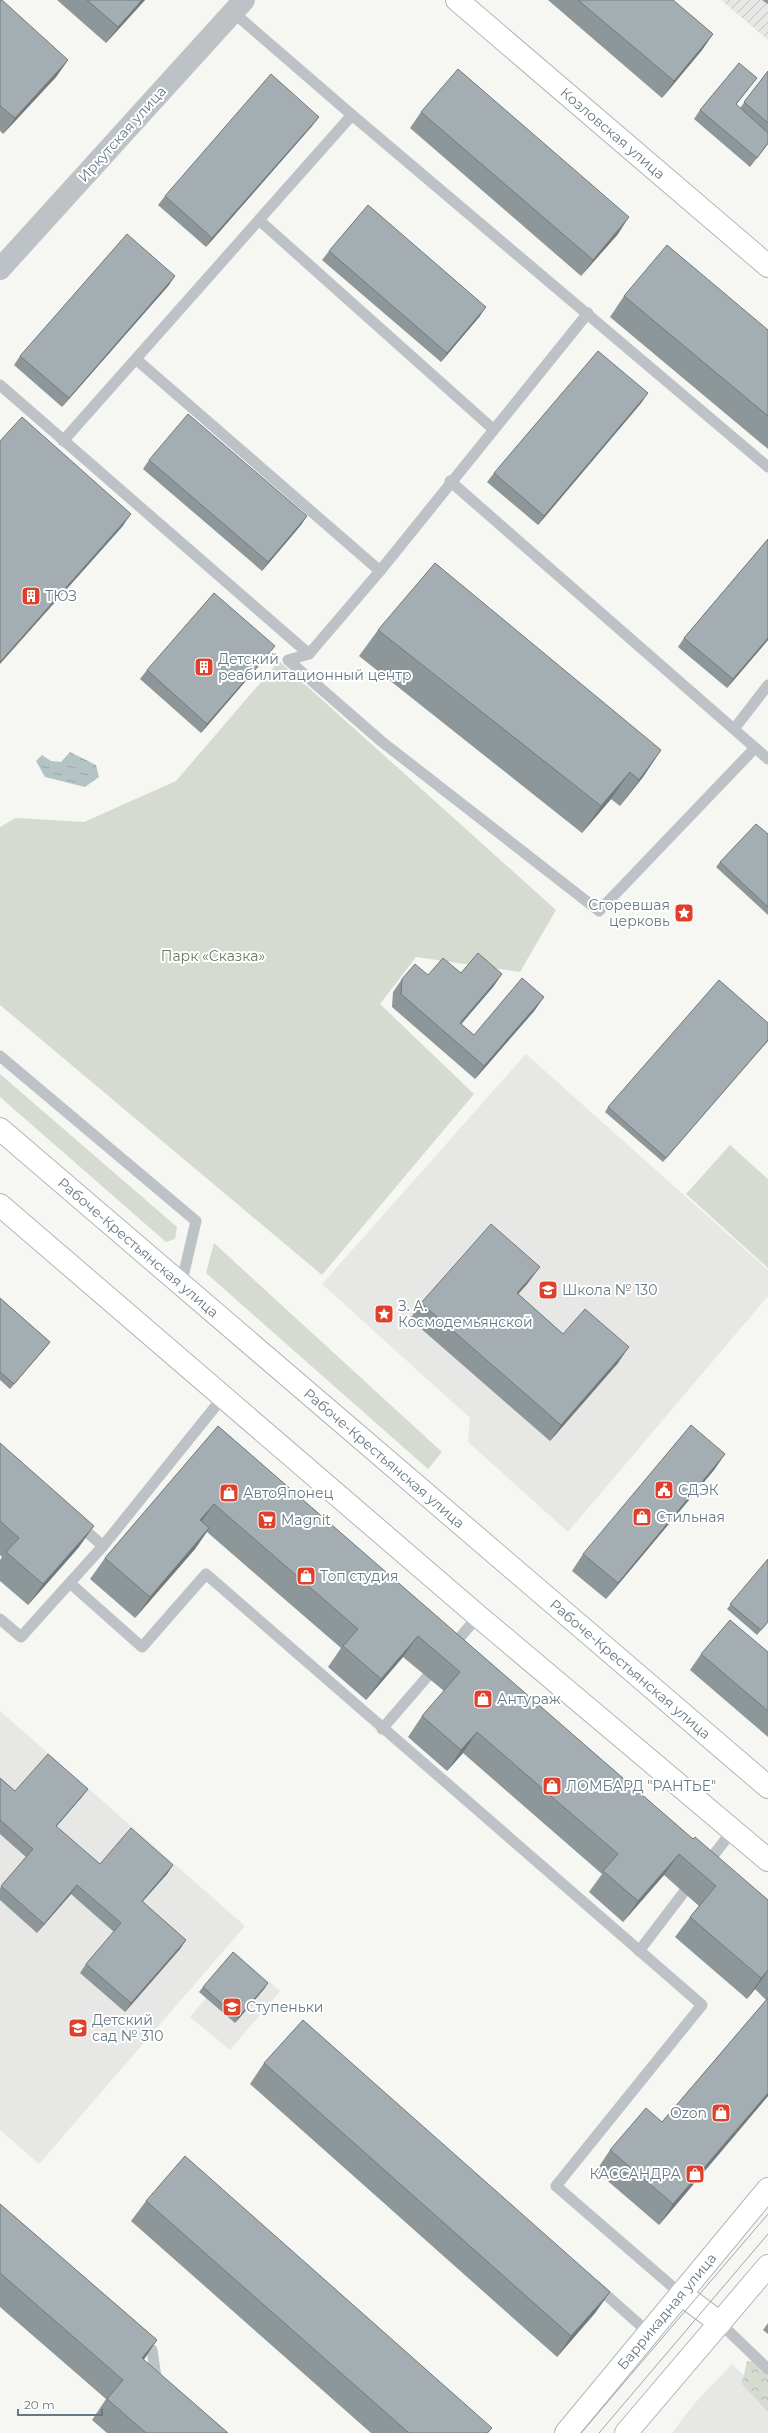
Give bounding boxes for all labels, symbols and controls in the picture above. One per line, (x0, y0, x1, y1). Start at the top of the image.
street label: Иркутская улица (74, 82, 170, 186)
street label: Козловская улица (557, 83, 669, 183)
building icon: ТЮЗ (20, 585, 42, 607)
place label: ТЮЗ (45, 587, 77, 605)
place label: Детский реабилитационный центр (218, 650, 412, 684)
building icon: Детский реабилитационный центр (193, 656, 215, 678)
place label: Сгоревшая церковь (588, 896, 670, 930)
place icon: Сгоревшая церковь (673, 902, 695, 924)
park label: Парк «Сказка» (161, 947, 265, 965)
street label: Рабоче-Крестьянская улица (54, 1174, 222, 1321)
school or university icon: Школа № 130 (537, 1279, 559, 1301)
place label: Школа № 130 (562, 1281, 657, 1299)
place label: З. А. Космодемьянской (398, 1297, 533, 1331)
place icon: З. А. Космодемьянской (373, 1303, 395, 1325)
street label: Рабоче-Крестьянская улица (300, 1384, 468, 1532)
public building icon: СДЭК (653, 1479, 675, 1501)
place label: СДЭК (678, 1481, 719, 1499)
shop icon: АвтоЯпонец (218, 1482, 240, 1504)
place label: АвтоЯпонец (243, 1484, 334, 1502)
shop icon: Стильная (631, 1506, 653, 1528)
place label: Стильная (656, 1508, 725, 1526)
supermarket icon: Magnit (256, 1509, 278, 1531)
place label: Magnit (281, 1511, 331, 1529)
shop icon: Топ студия (295, 1565, 317, 1587)
place label: Топ студия (320, 1567, 399, 1585)
street label: Рабоче-Крестьянская улица (546, 1595, 714, 1743)
shop icon: Антураж (472, 1688, 494, 1710)
place label: Антураж (497, 1690, 561, 1708)
shop icon: ЛОМБАРД "РАНТЬЕ" (541, 1775, 563, 1797)
place label: ЛОМБАРД "РАНТЬЕ" (566, 1777, 716, 1795)
school or university icon: Ступеньки (221, 1996, 243, 2018)
place label: Ступеньки (246, 1998, 323, 2016)
place label: Детский сад № 310 (92, 2011, 164, 2045)
school or university icon: Детский сад № 310 (67, 2017, 89, 2039)
shop icon: Ozon (710, 2102, 732, 2124)
place label: Ozon (670, 2104, 707, 2122)
shop icon: КАССАНДРА (684, 2163, 706, 2185)
place label: КАССАНДРА (589, 2165, 682, 2183)
street label: Баррикадная улица (613, 2249, 720, 2373)
scale bar (18, 2391, 102, 2417)
text: 20 m (24, 2397, 55, 2412)

